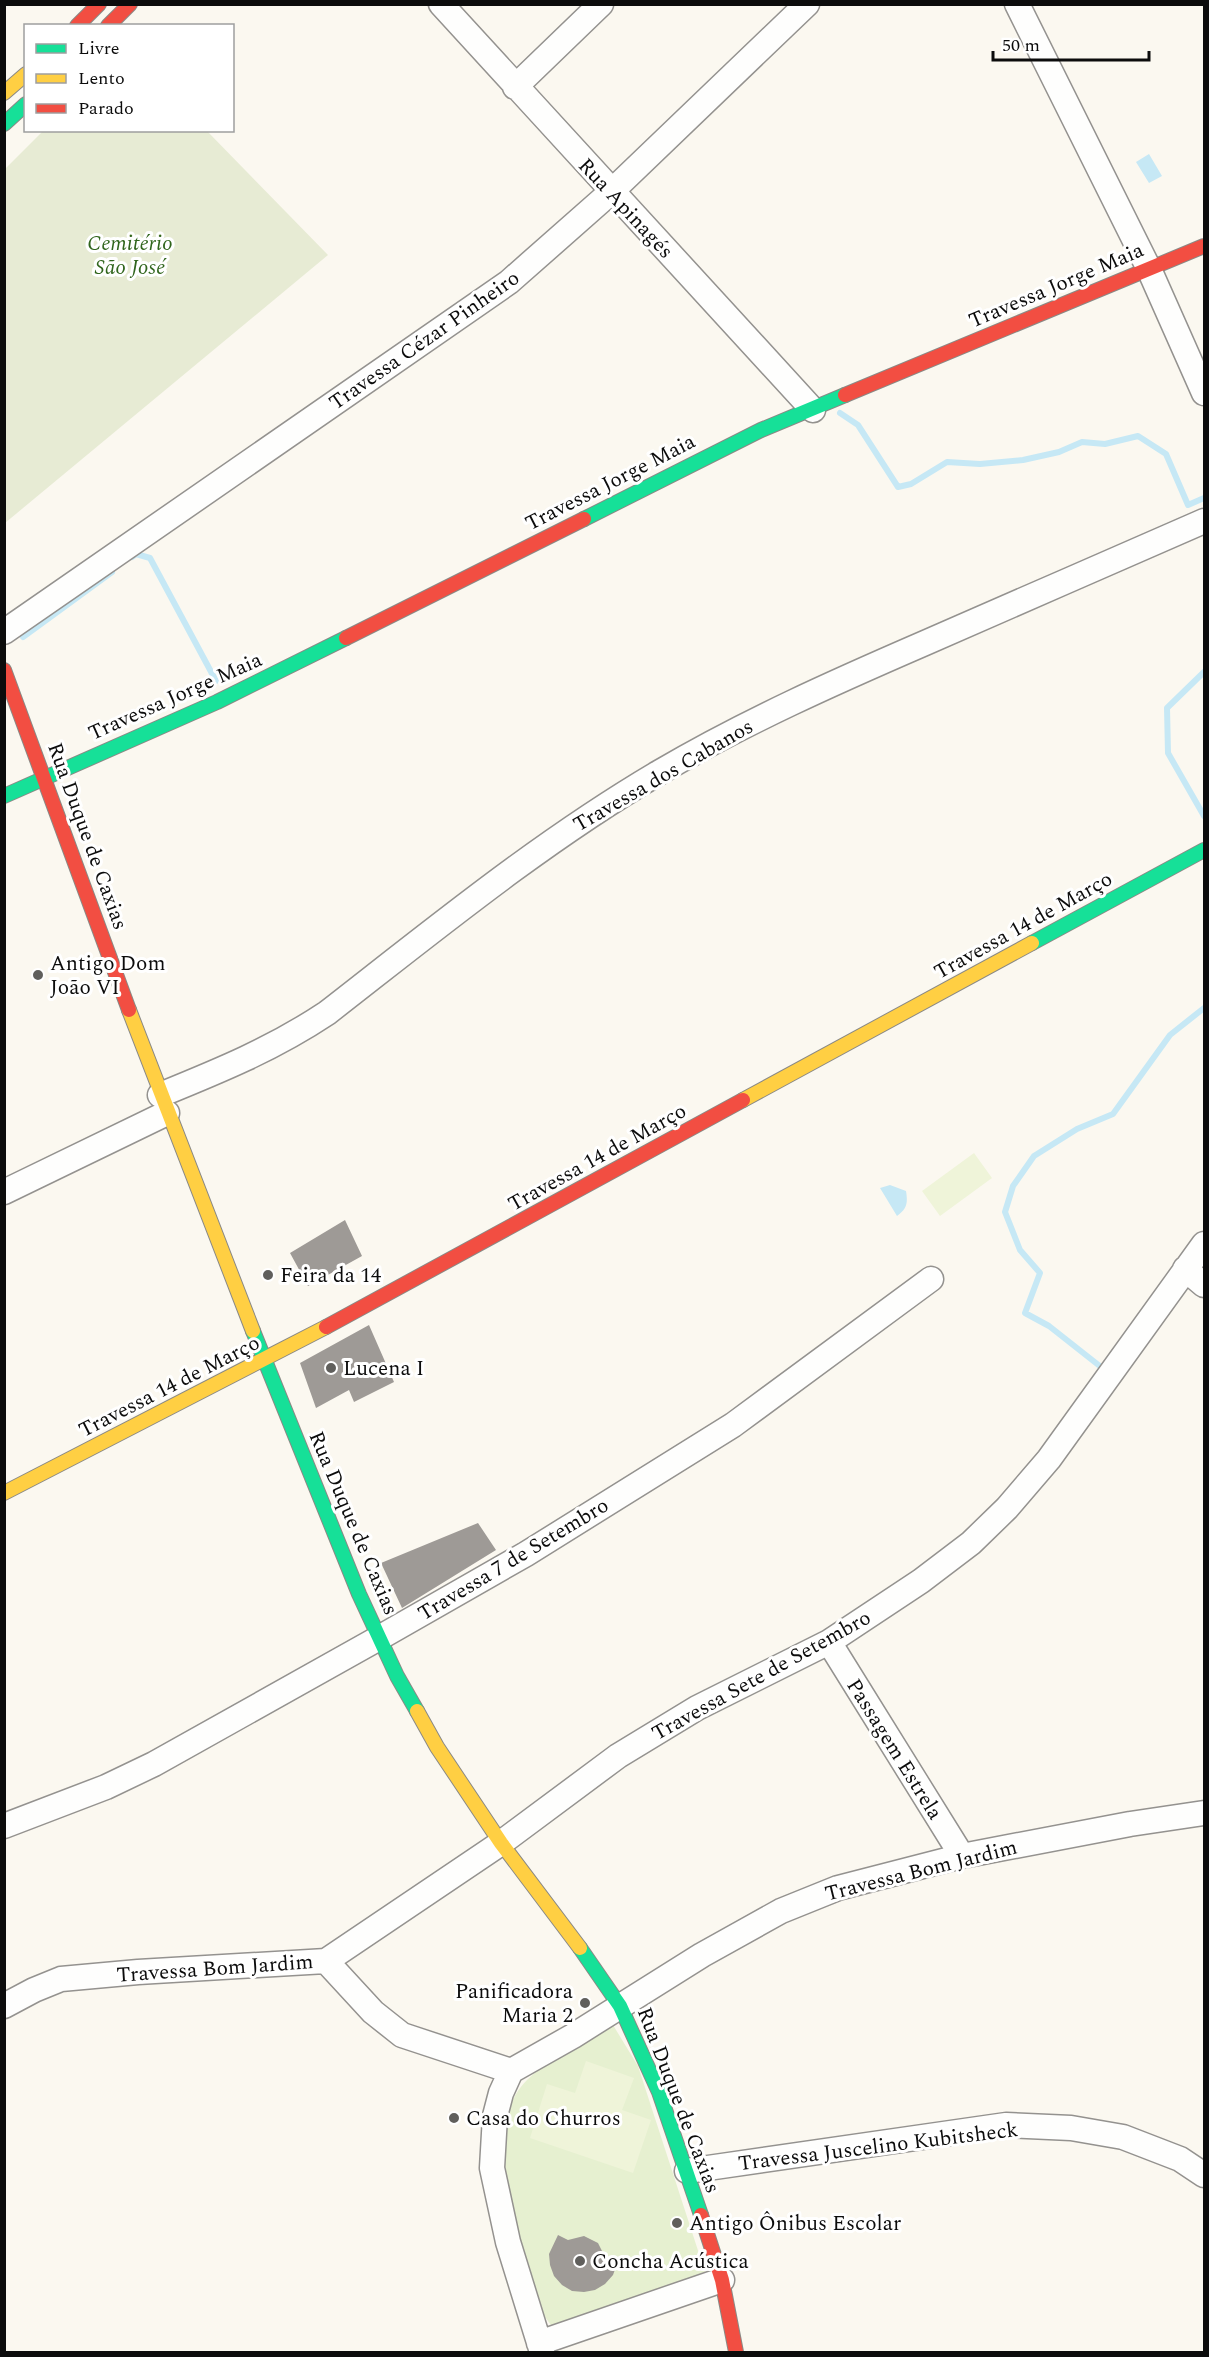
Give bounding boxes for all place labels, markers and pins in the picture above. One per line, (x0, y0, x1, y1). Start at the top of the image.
place label: Antigo Dom João VI (50, 948, 166, 1004)
marker: Antigo Dom João VI (31, 968, 45, 982)
place label: Feira da 14 (280, 1260, 382, 1292)
marker: Feira da 14 (261, 1268, 275, 1282)
place label: Lucena I (343, 1353, 424, 1385)
marker: Lucena I (324, 1361, 338, 1375)
place label: Panificadora Maria 2 (455, 1976, 574, 2032)
marker: Panificadora Maria 2 (578, 1996, 592, 2010)
place label: Casa do Churros (466, 2103, 621, 2135)
marker: Casa do Churros (447, 2111, 461, 2125)
place label: Antigo Ônibus Escolar (689, 2208, 901, 2240)
marker: Antigo Ônibus Escolar (670, 2216, 684, 2230)
place label: Concha Acústica (592, 2246, 750, 2278)
marker: Concha Acústica (573, 2254, 587, 2268)

